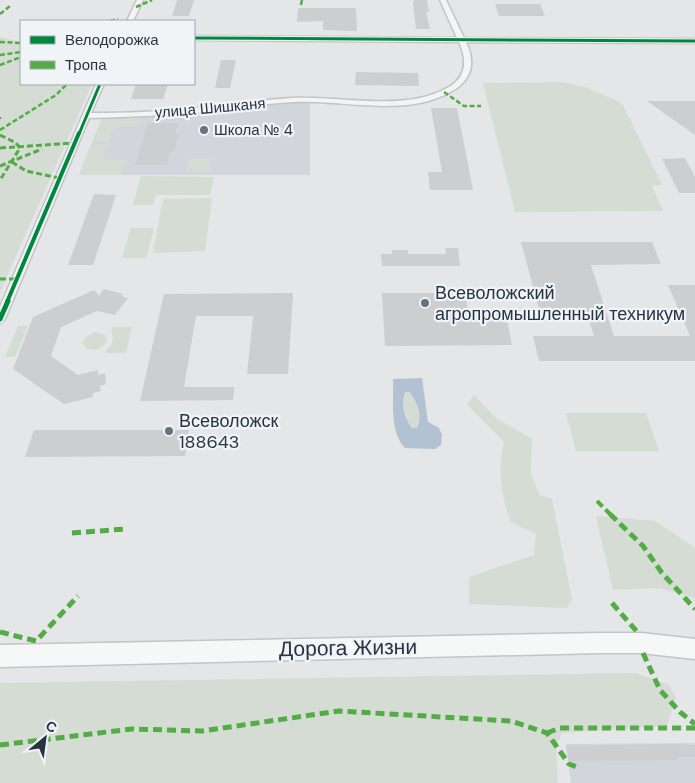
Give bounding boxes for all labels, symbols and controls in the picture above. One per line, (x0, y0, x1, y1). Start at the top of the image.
legend (20, 20, 195, 85)
text: Велодорожка (65, 30, 159, 50)
text: Тропа (65, 55, 107, 75)
street label: улица Шишканя (154, 93, 266, 123)
place label: Школа № 4 (214, 120, 293, 140)
marker: Школа № 4 (198, 124, 210, 136)
place label: Всеволожский агропромышленный техникум (435, 281, 685, 326)
marker: Всеволожский агропромышленный техникум (419, 297, 431, 309)
place label: Всеволожск 188643 (179, 409, 279, 454)
marker: Всеволожск 188643 (163, 425, 175, 437)
street label: Дорога Жизни (279, 633, 417, 663)
north arrow (20, 713, 70, 763)
text: С (43, 716, 60, 737)

